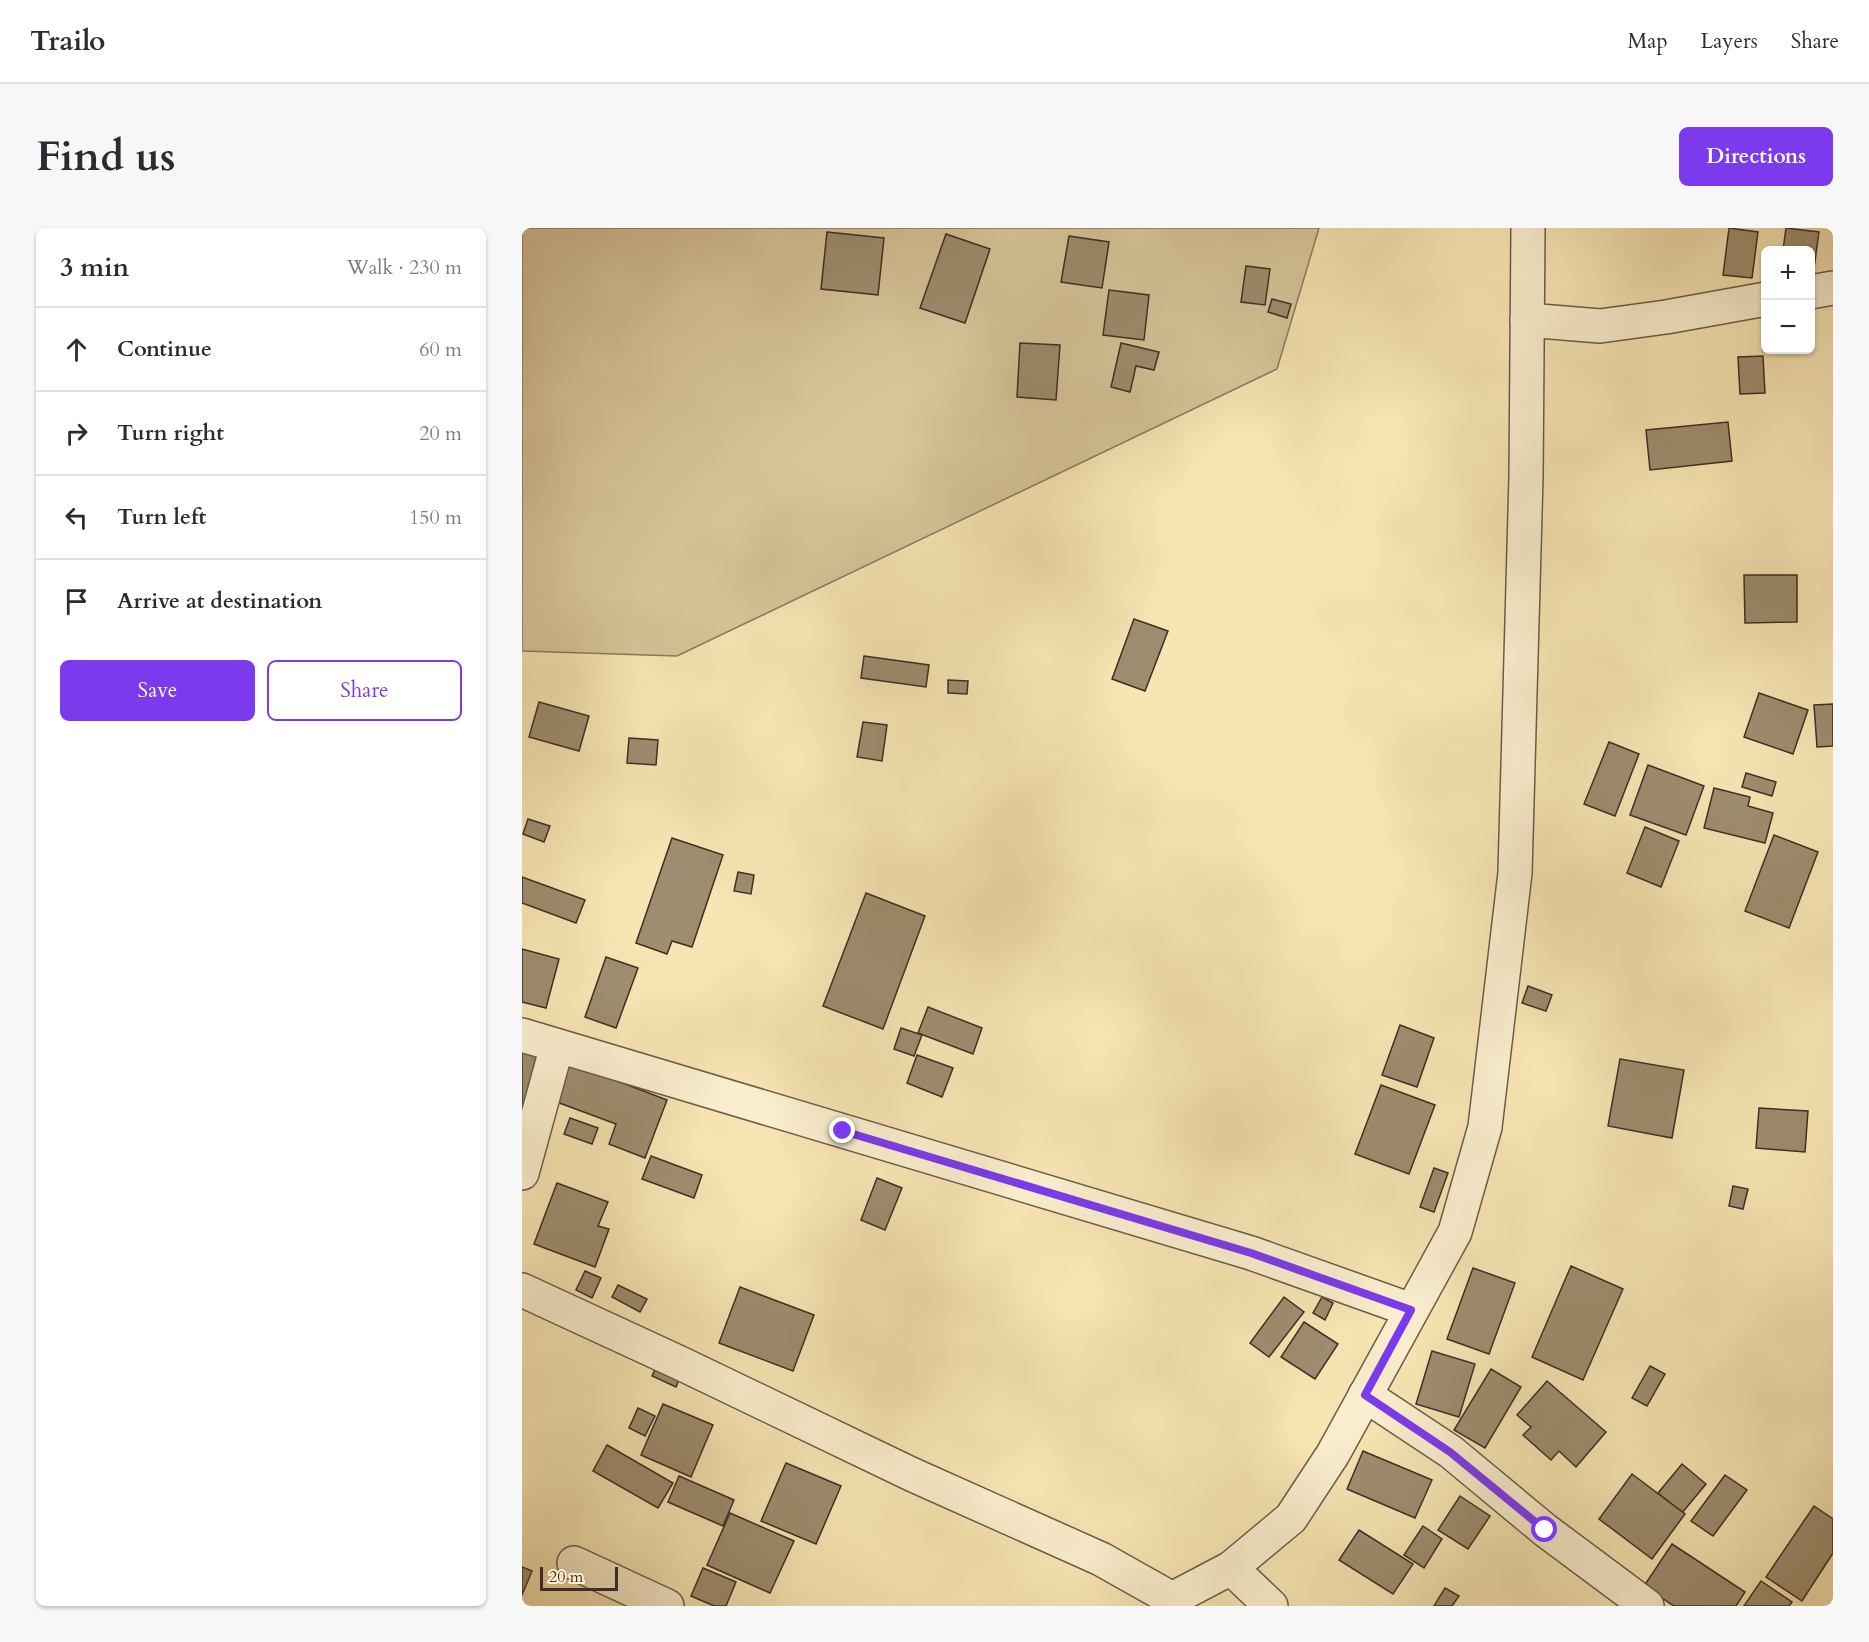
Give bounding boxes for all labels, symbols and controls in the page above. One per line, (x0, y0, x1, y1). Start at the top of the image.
text: Trailo (30, 22, 105, 60)
text: Map (1628, 27, 1668, 56)
text: Layers (1701, 27, 1758, 56)
text: Share (1791, 27, 1839, 56)
button: Directions (1679, 127, 1833, 186)
text: Find us (36, 128, 176, 185)
map controls (1761, 246, 1815, 354)
button: + (1761, 246, 1815, 300)
text: 3 min (60, 250, 129, 285)
text: Walk · 230 m (347, 254, 462, 281)
button: − (1761, 300, 1815, 354)
icon: ahead (60, 333, 93, 366)
text: Continue (117, 334, 212, 364)
text: 60 m (419, 336, 462, 363)
icon: right (60, 417, 93, 450)
text: Turn right (117, 418, 224, 448)
text: 20 m (419, 420, 462, 447)
icon: left (60, 501, 93, 534)
text: Turn left (117, 502, 206, 532)
text: 150 m (409, 504, 462, 531)
icon: arrive (60, 585, 93, 618)
text: Arrive at destination (117, 586, 322, 616)
button: Save (60, 660, 255, 721)
button: Share (267, 660, 462, 721)
route end (829, 1117, 855, 1143)
route start (1531, 1516, 1557, 1542)
scale bar (540, 1564, 618, 1592)
text: 20 m (549, 1566, 583, 1588)

